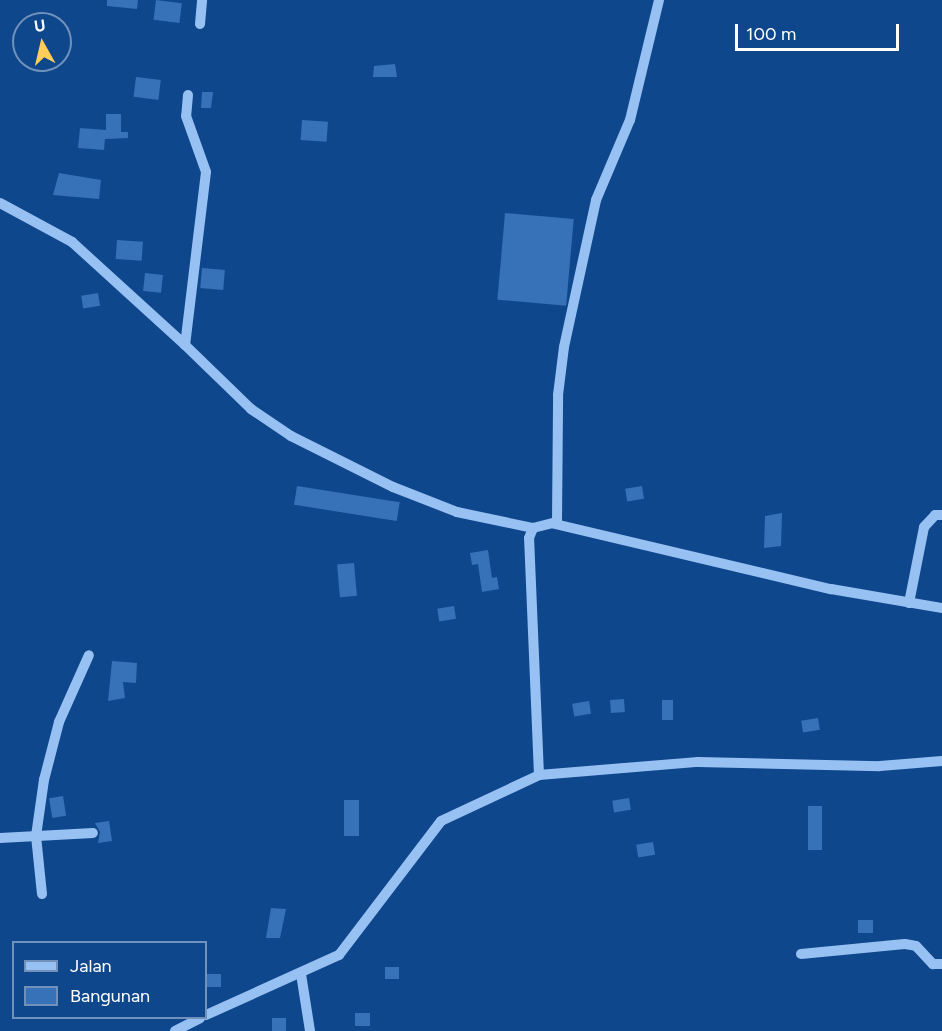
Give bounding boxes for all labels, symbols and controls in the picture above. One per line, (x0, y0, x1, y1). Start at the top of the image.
north arrow (12, 12, 72, 72)
scale bar (738, 12, 902, 50)
text: U (33, 15, 47, 36)
text: 100 m (746, 23, 796, 45)
legend (12, 941, 207, 1019)
text: Jalan (70, 955, 112, 977)
text: Bangunan (70, 985, 150, 1007)

